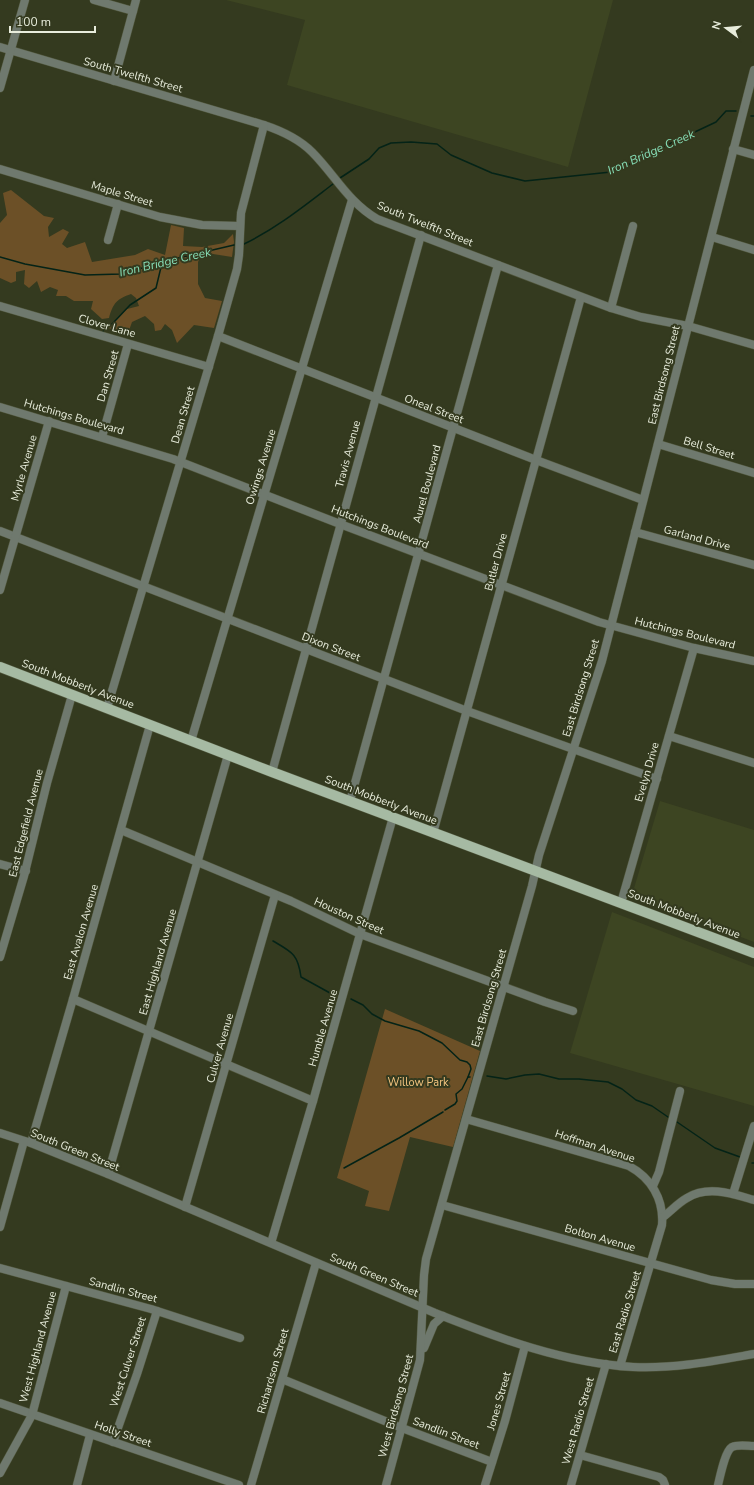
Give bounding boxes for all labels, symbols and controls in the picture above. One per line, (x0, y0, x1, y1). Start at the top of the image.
scale bar (10, 8, 95, 34)
north arrow (706, 8, 746, 48)
text: 100 m (16, 14, 51, 30)
text: N (709, 19, 725, 31)
street label: South Twelfth Street (82, 54, 184, 96)
water label: Iron Bridge Creek (605, 125, 698, 178)
street label: Maple Street (89, 178, 155, 211)
street label: South Twelfth Street (375, 198, 475, 250)
water label: Iron Bridge Creek (118, 243, 213, 280)
street label: Clover Lane (77, 311, 137, 341)
street label: East Birdsong Street (644, 324, 684, 426)
street label: Dan Street (93, 348, 123, 404)
street label: Dean Street (168, 384, 198, 445)
street label: Oneal Street (402, 391, 466, 427)
street label: Hutchings Boulevard (22, 396, 126, 438)
street label: Travis Avenue (332, 418, 364, 489)
street label: Owings Avenue (242, 427, 280, 507)
street label: Myrle Avenue (7, 433, 41, 503)
street label: Bell Street (682, 433, 737, 463)
street label: Aurel Boulevard (409, 443, 445, 525)
street label: Hutchings Boulevard (329, 501, 431, 553)
street label: Garland Drive (662, 522, 732, 554)
street label: Butler Drive (481, 531, 511, 593)
street label: Hutchings Boulevard (633, 613, 737, 653)
street label: Dixon Street (300, 629, 363, 665)
street label: East Birdsong Street (559, 637, 603, 739)
street label: South Mobberly Avenue (20, 656, 136, 712)
street label: Evelyn Drive (631, 740, 663, 804)
street label: East Edgefield Avenue (5, 767, 47, 879)
street label: South Mobberly Avenue (323, 772, 439, 828)
street label: East Avalon Avenue (60, 882, 102, 982)
street label: South Mobberly Avenue (626, 886, 742, 942)
street label: Houston Street (312, 894, 386, 938)
street label: East Highland Avenue (136, 907, 180, 1017)
street label: East Birdsong Street (468, 947, 510, 1049)
street label: Humble Avenue (305, 987, 341, 1068)
street label: Culver Avenue (203, 1011, 237, 1085)
park label: Willow Park (387, 1075, 449, 1090)
street label: South Green Street (28, 1125, 122, 1175)
street label: Hoffman Avenue (553, 1126, 637, 1166)
street label: Bolton Avenue (563, 1221, 637, 1255)
street label: South Green Street (328, 1250, 421, 1300)
street label: East Radio Street (605, 1269, 645, 1355)
street label: Sandlin Street (87, 1274, 159, 1306)
street label: West Highland Avenue (16, 1289, 60, 1404)
street label: West Culver Street (106, 1315, 150, 1409)
street label: Richardson Street (254, 1327, 292, 1415)
street label: West Birdsong Street (375, 1353, 417, 1459)
street label: Jones Street (483, 1370, 515, 1433)
street label: West Radio Street (558, 1375, 598, 1466)
street label: Sandlin Street (411, 1413, 482, 1453)
street label: Holly Street (92, 1417, 154, 1451)

